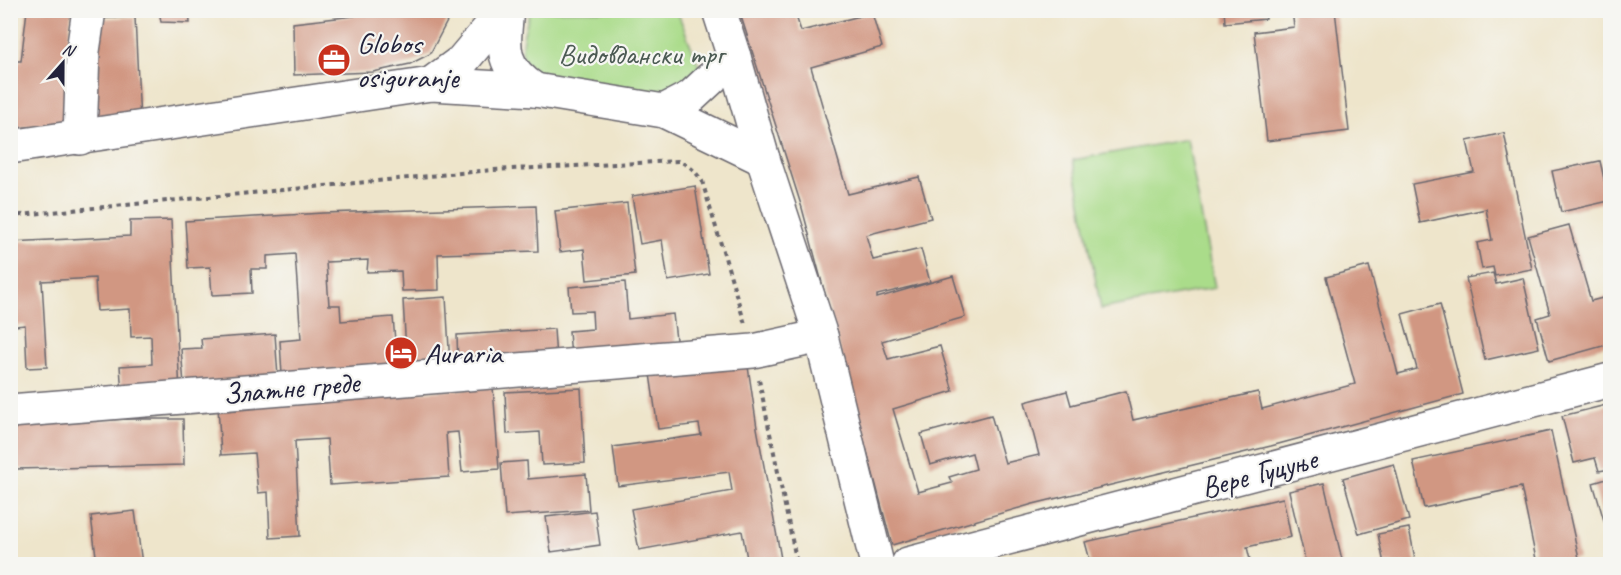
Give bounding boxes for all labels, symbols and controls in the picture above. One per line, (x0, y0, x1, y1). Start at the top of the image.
place label: Globos osiguranje (357, 24, 461, 96)
north arrow (33, 33, 93, 93)
park label: Видовдански трг (559, 35, 728, 73)
text: N (60, 39, 79, 62)
office icon: Globos osiguranje (316, 42, 352, 78)
place label: Auraria (424, 334, 504, 372)
hotel icon: Auraria (383, 335, 419, 371)
street label: Златне греде (221, 363, 363, 413)
street label: Вере Гуцуње (1197, 439, 1323, 507)

